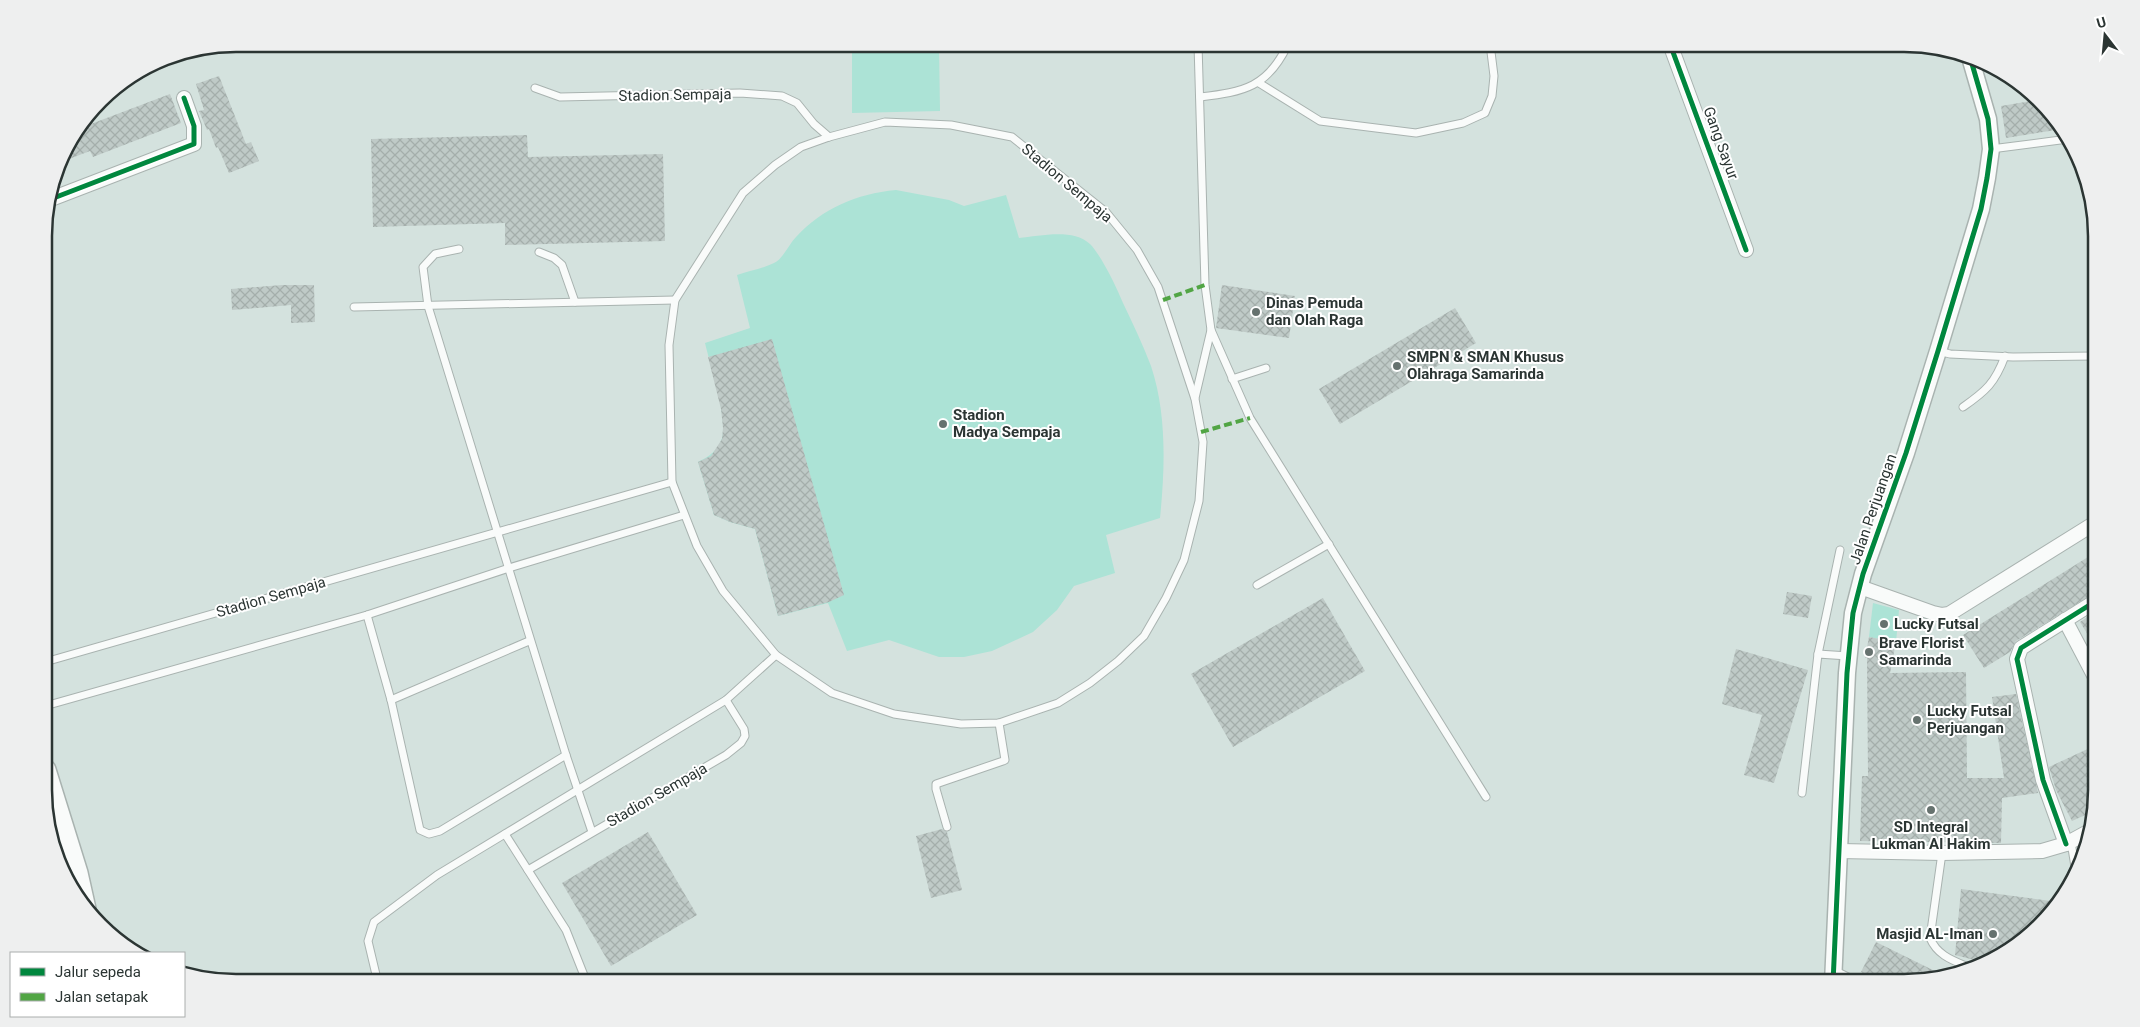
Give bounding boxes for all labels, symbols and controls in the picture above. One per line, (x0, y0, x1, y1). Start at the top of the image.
north arrow (2080, 10, 2130, 60)
text: U (2095, 14, 2108, 31)
street label: Stadion Sempaja (618, 85, 732, 105)
street label: Gang Sayur (1700, 104, 1742, 182)
street label: Stadion Sempaja (1018, 140, 1116, 226)
place label: Dinas Pemuda dan Olah Raga (1266, 294, 1363, 329)
marker: Dinas Pemuda dan Olah Raga (1250, 306, 1262, 318)
place label: SMPN & SMAN Khusus Olahraga Samarinda (1407, 348, 1564, 383)
marker: SMPN & SMAN Khusus Olahraga Samarinda (1391, 360, 1403, 372)
place label: Stadion Madya Sempaja (953, 406, 1061, 441)
marker: Stadion Madya Sempaja (937, 418, 949, 430)
street label: Jalan Perjuangan (1846, 451, 1900, 567)
street label: Stadion Sempaja (214, 573, 328, 621)
place label: Lucky Futsal (1894, 615, 1979, 633)
marker: Lucky Futsal (1878, 618, 1890, 630)
place label: Brave Florist Samarinda (1879, 634, 1964, 669)
marker: Brave Florist Samarinda (1863, 646, 1875, 658)
place label: Lucky Futsal Perjuangan (1927, 702, 2012, 737)
marker: Lucky Futsal Perjuangan (1911, 714, 1923, 726)
street label: Stadion Sempaja (604, 759, 710, 831)
marker: SD Integral Lukman Al Hakim (1925, 804, 1937, 816)
place label: SD Integral Lukman Al Hakim (1872, 818, 1990, 853)
place label: Masjid AL-Iman (1876, 925, 1983, 943)
marker: Masjid AL-Iman (1987, 928, 1999, 940)
legend (10, 952, 185, 1017)
text: Jalur sepeda (55, 963, 141, 981)
text: Jalan setapak (55, 988, 149, 1006)

